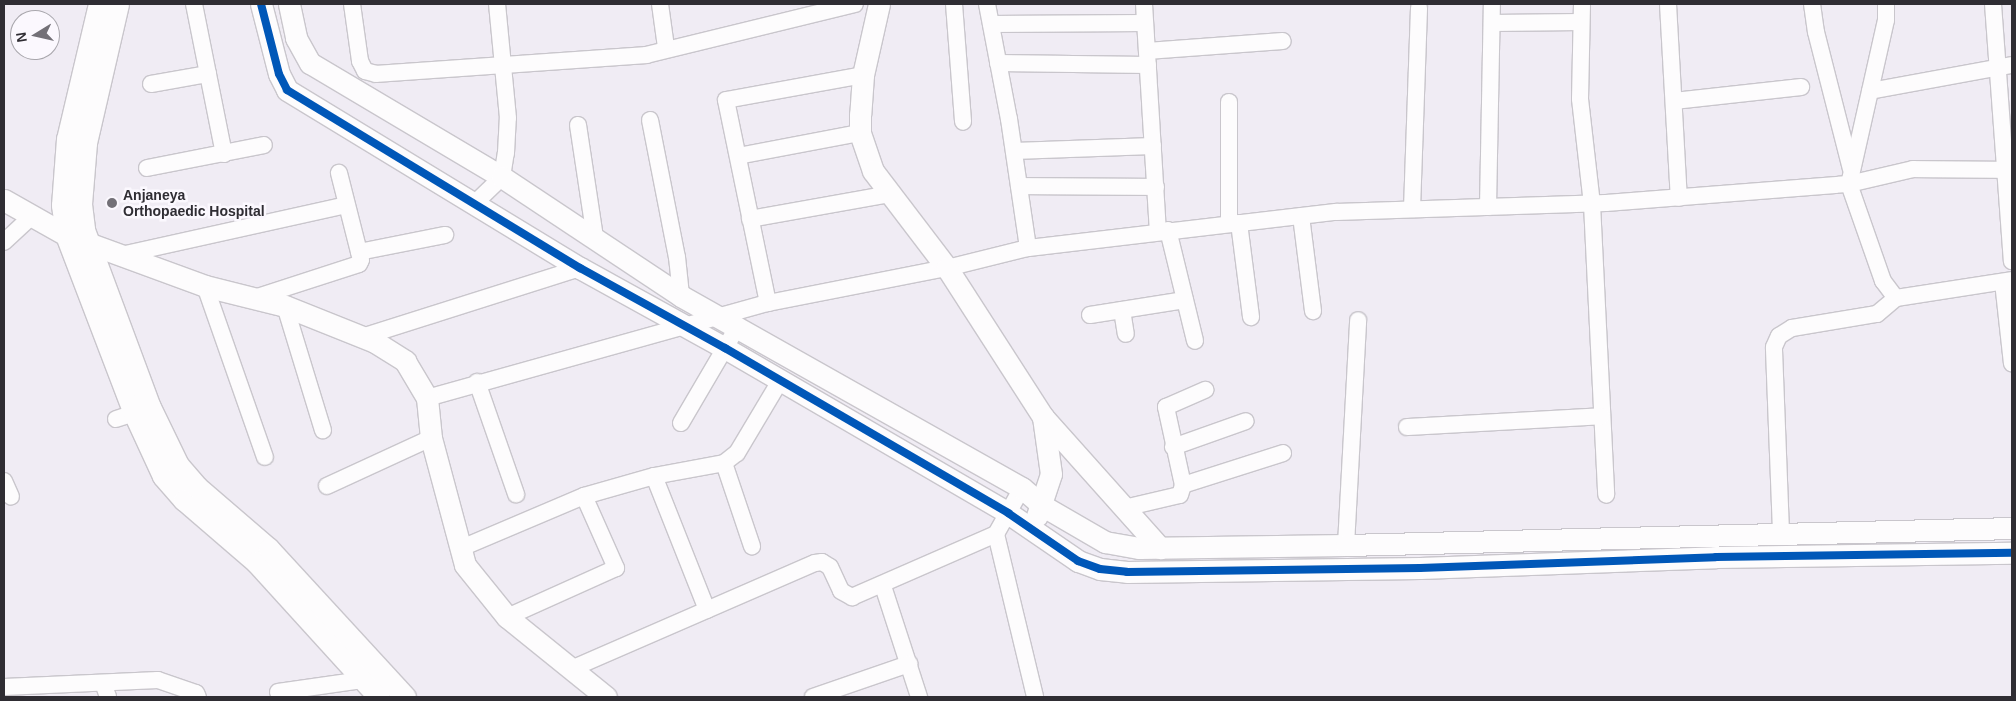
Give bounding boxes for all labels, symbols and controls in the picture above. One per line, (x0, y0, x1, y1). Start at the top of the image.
north arrow (10, 10, 60, 60)
text: N (12, 31, 30, 43)
place label: Anjaneya Orthopaedic Hospital (123, 187, 265, 220)
marker: Anjaneya Orthopaedic Hospital (105, 196, 119, 210)

